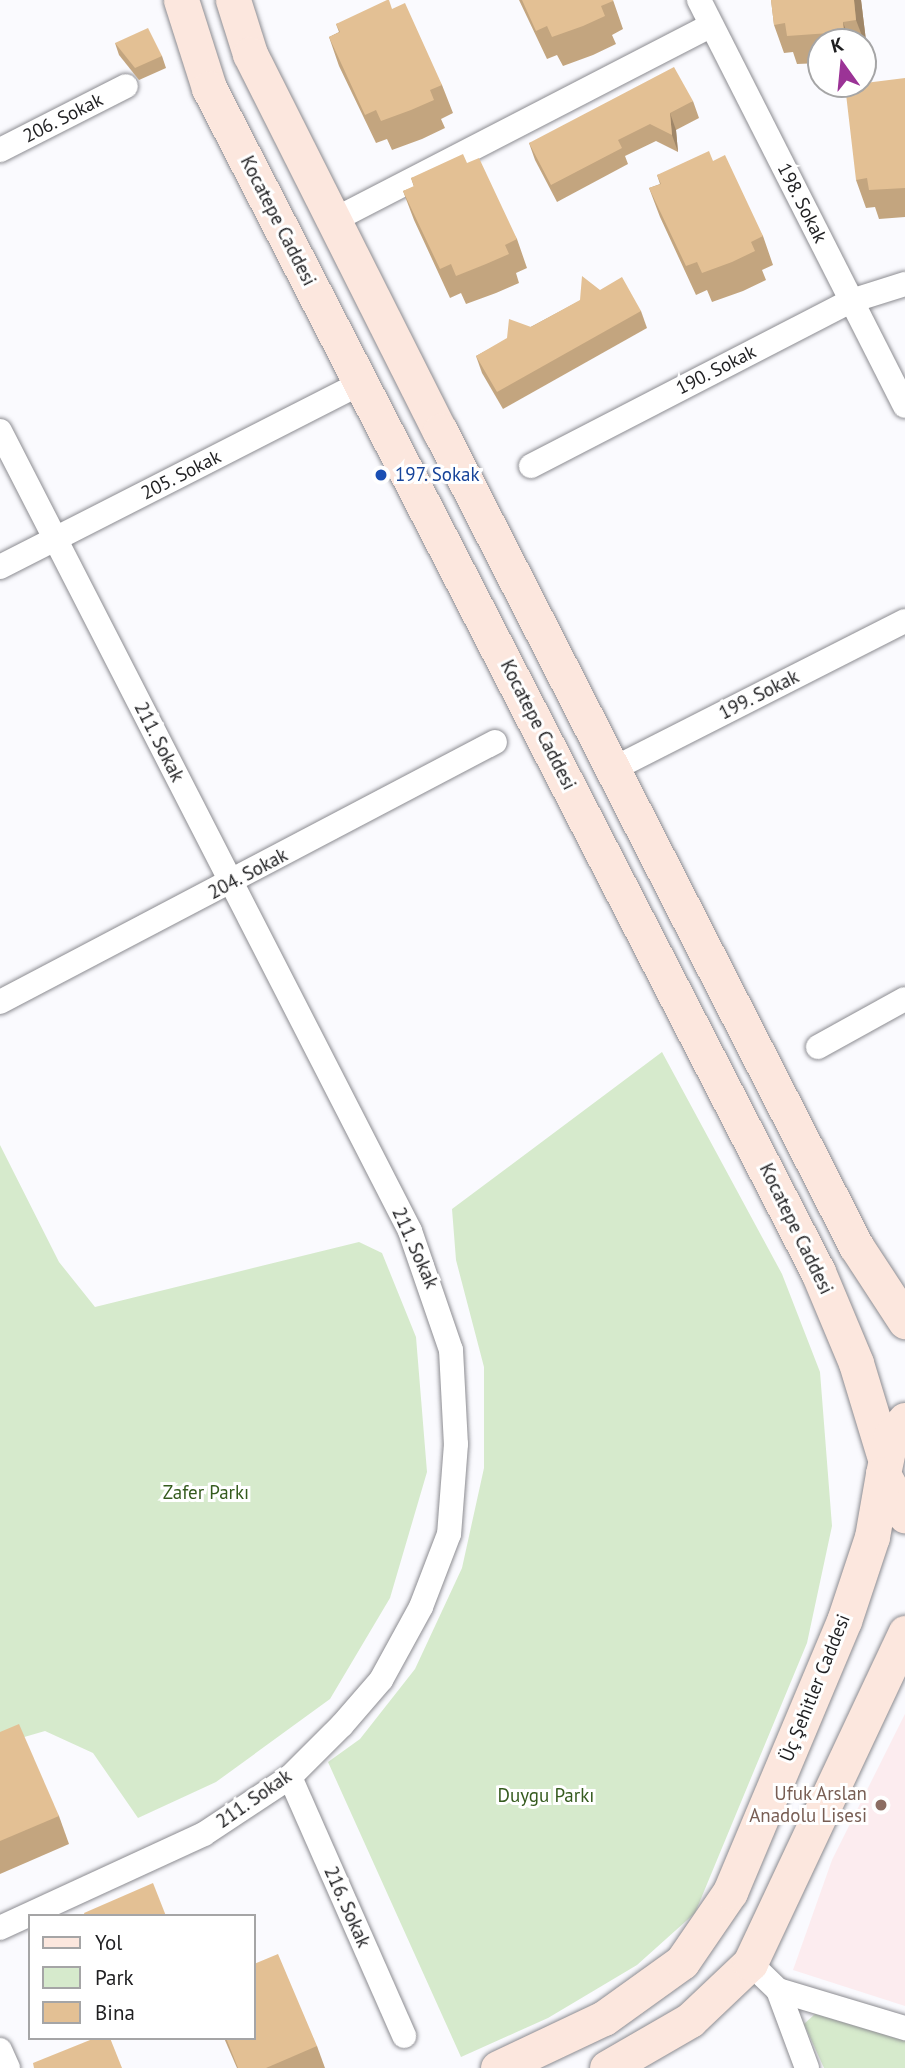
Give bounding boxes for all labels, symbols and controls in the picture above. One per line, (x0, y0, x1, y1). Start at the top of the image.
north arrow (807, 28, 877, 98)
text: K (828, 32, 846, 58)
street label: 206. Sokak (19, 88, 107, 148)
street label: Kocatepe Caddesi (235, 152, 321, 290)
street label: 198. Sokak (772, 159, 832, 247)
street label: 190. Sokak (672, 340, 760, 400)
street label: 205. Sokak (137, 445, 225, 505)
place label: 197. Sokak (395, 464, 481, 486)
marker: 197. Sokak (373, 467, 389, 483)
street label: Kocatepe Caddesi (495, 656, 581, 794)
street label: 199. Sokak (715, 665, 803, 725)
street label: 211. Sokak (129, 698, 189, 786)
street label: 204. Sokak (204, 843, 292, 905)
street label: Kocatepe Caddesi (754, 1160, 838, 1298)
street label: 211. Sokak (387, 1203, 443, 1293)
park label: Zafer Parkı (163, 1482, 249, 1504)
street label: Üç Şehitler Caddesi (775, 1611, 855, 1765)
street label: 211. Sokak (211, 1764, 297, 1834)
place label: Ufuk Arslan Anadolu Lisesi (749, 1783, 867, 1827)
park label: Duygu Parkı (498, 1785, 594, 1807)
marker: Ufuk Arslan Anadolu Lisesi (873, 1797, 889, 1813)
street label: 216. Sokak (319, 1862, 375, 1952)
legend (28, 1914, 256, 2040)
text: Yol (95, 1929, 122, 1956)
text: Park (95, 1964, 134, 1991)
text: Bina (95, 1999, 135, 2026)

